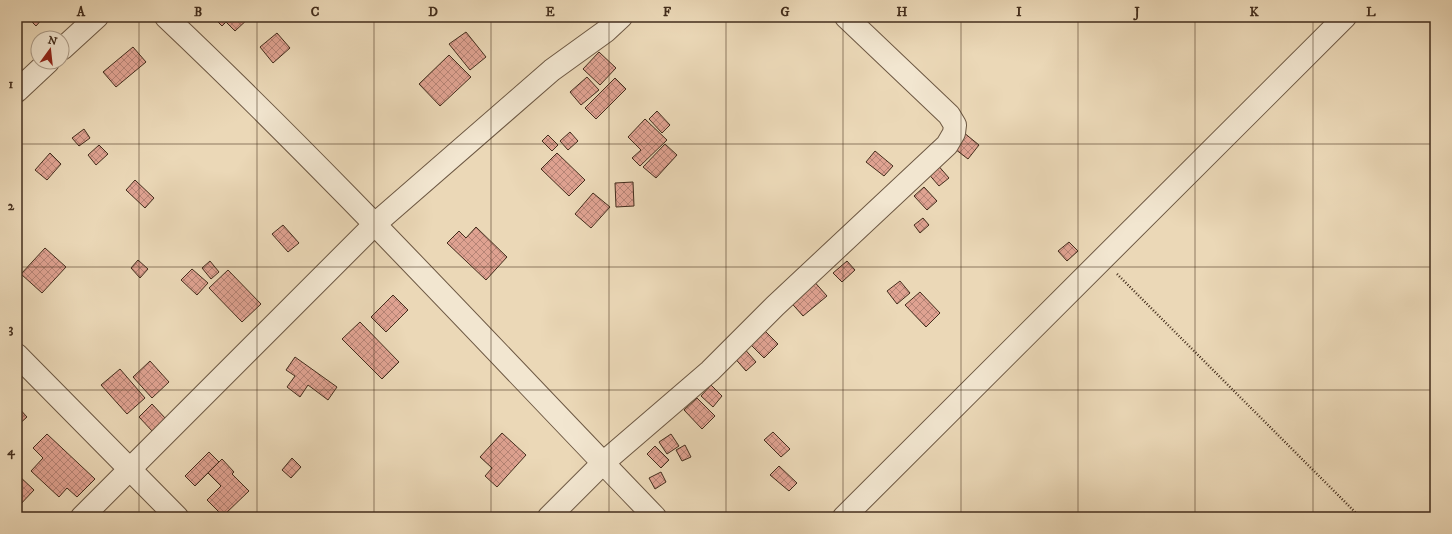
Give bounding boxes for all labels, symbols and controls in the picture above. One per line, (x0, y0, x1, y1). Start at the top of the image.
text: A (76, 4, 86, 20)
text: B (194, 4, 202, 20)
text: C (311, 4, 320, 20)
text: D (428, 4, 438, 20)
text: E (545, 4, 555, 20)
text: F (663, 4, 672, 20)
text: G (780, 4, 790, 20)
text: H (897, 4, 908, 20)
text: I (1016, 4, 1022, 20)
text: J (1132, 4, 1140, 21)
text: K (1249, 4, 1259, 20)
text: L (1366, 4, 1376, 20)
north arrow (30, 30, 70, 70)
text: N (46, 33, 59, 49)
text: 1 (9, 76, 14, 92)
text: 2 (8, 198, 15, 214)
text: 3 (9, 321, 14, 337)
text: 4 (6, 443, 15, 460)

